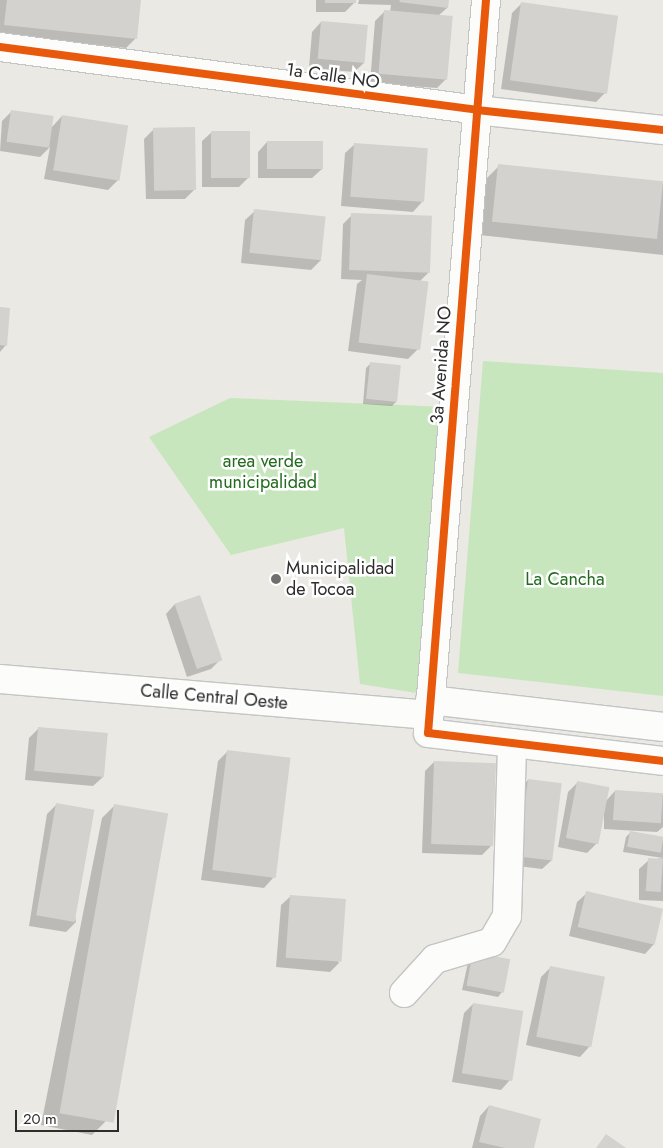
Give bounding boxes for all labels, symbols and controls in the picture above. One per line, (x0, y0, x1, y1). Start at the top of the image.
street label: 1a Calle NO (285, 59, 381, 93)
street label: 3a Avenida NO (426, 305, 456, 425)
park label: area verde municipalidad (209, 451, 317, 494)
place label: Municipalidad de Tocoa (286, 558, 394, 600)
park label: La Cancha (525, 568, 605, 590)
marker: Municipalidad de Tocoa (270, 573, 282, 585)
street label: Calle Central Oeste (139, 680, 289, 714)
scale bar (18, 1100, 121, 1132)
text: 20 m (23, 1108, 57, 1130)

